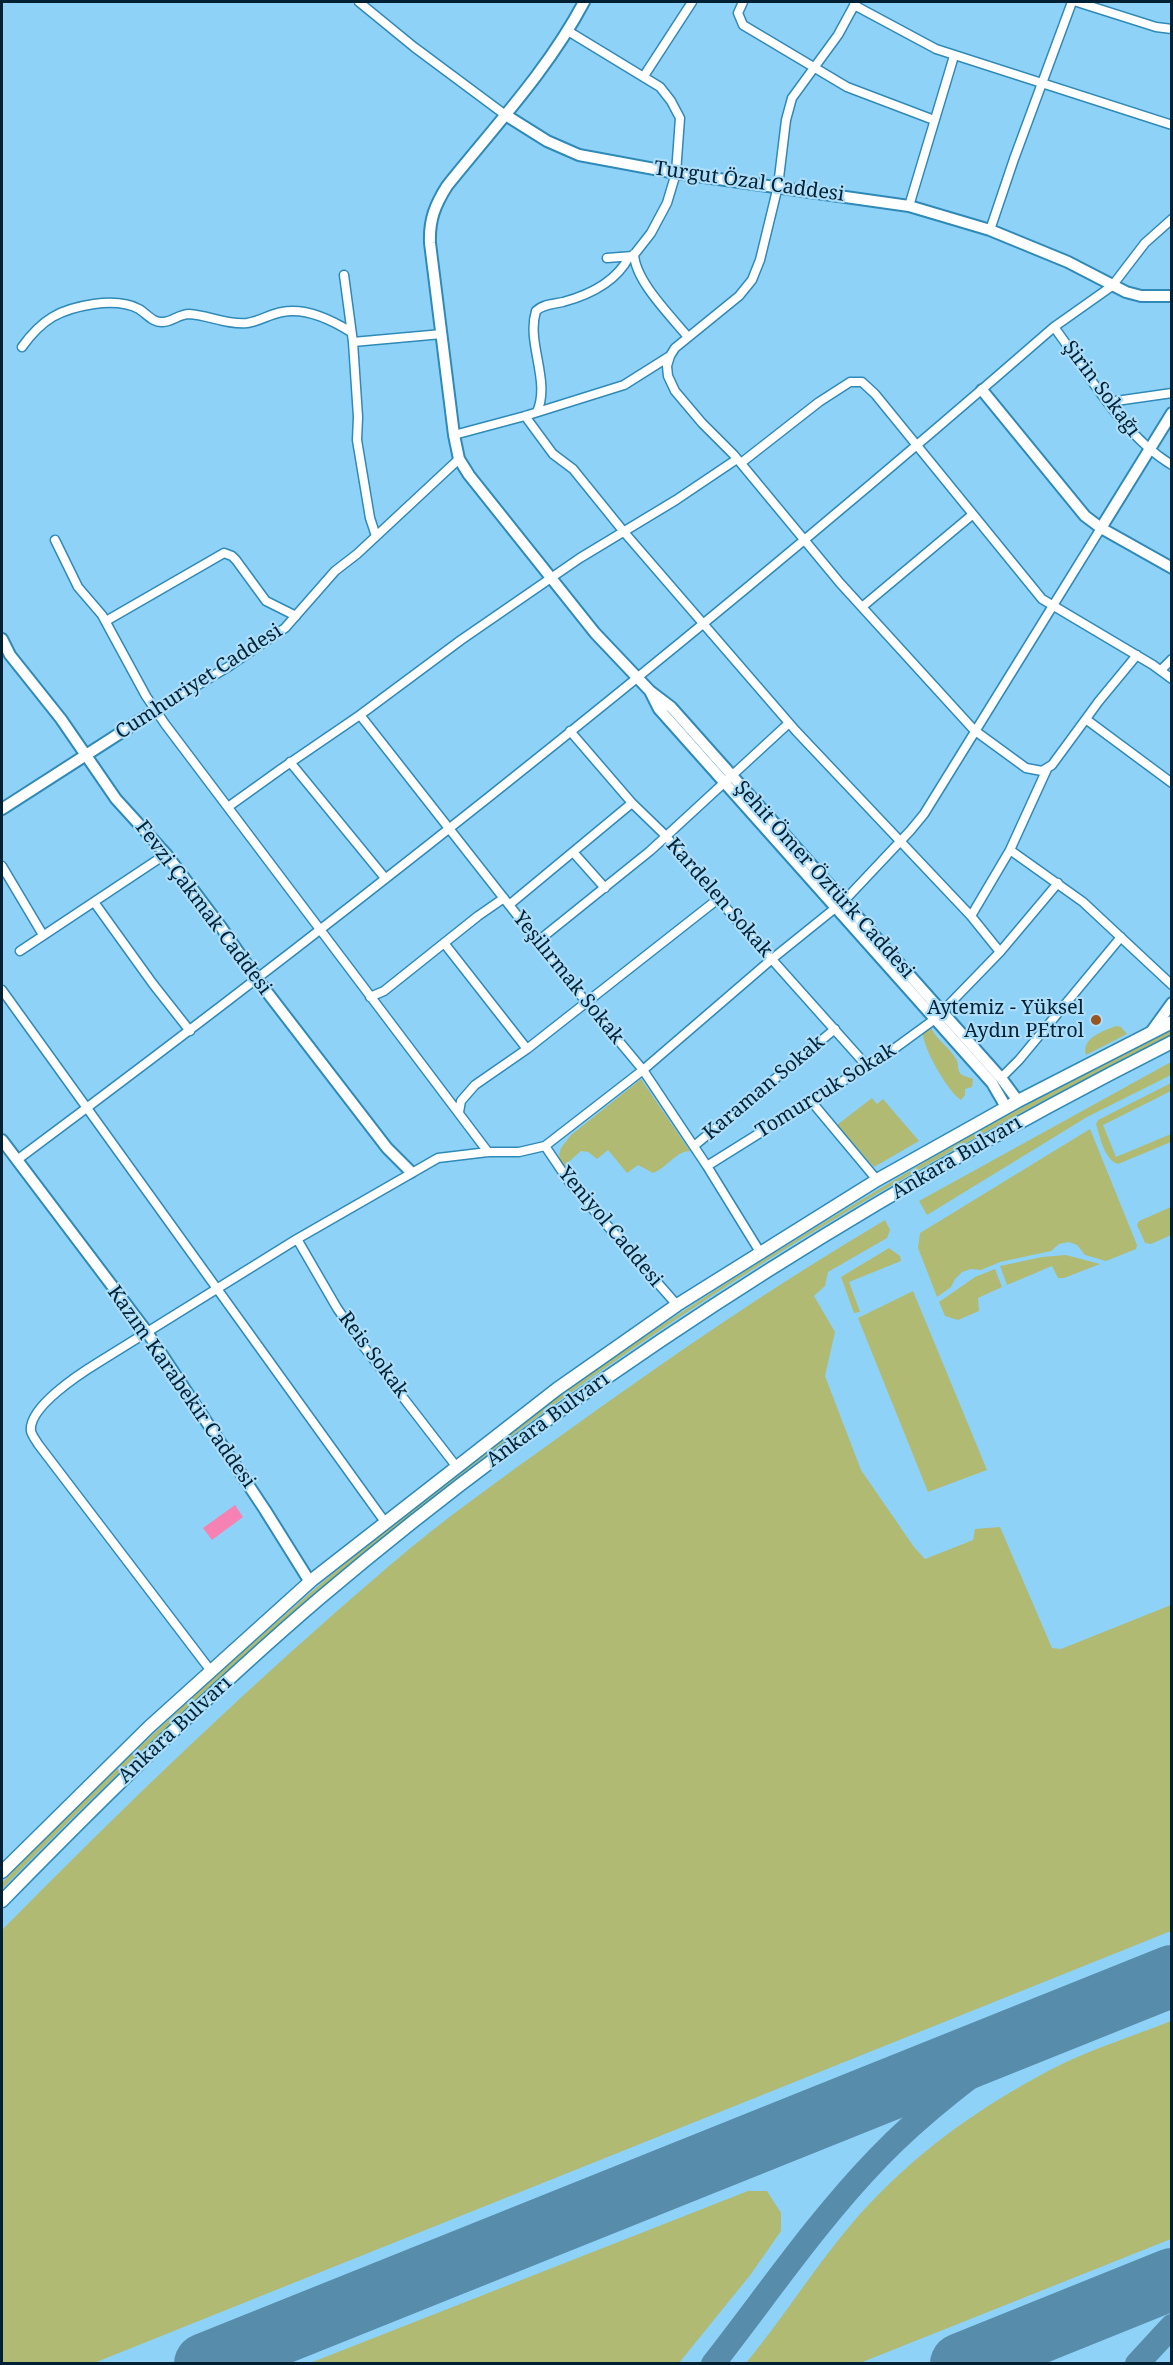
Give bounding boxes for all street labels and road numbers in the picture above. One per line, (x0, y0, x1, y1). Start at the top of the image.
street label: Turgut Özal Caddesi (652, 157, 846, 207)
street label: Şirin Sokağı (1057, 336, 1145, 442)
street label: Cumhuriyet Caddesi (111, 619, 287, 745)
street label: Şehit Ömer Öztürk Caddesi (729, 776, 919, 984)
street label: Fevzi Çakmak Caddesi (130, 816, 276, 1000)
street label: Kardelen Sokak (661, 834, 777, 962)
street label: Yeşilırmak Sokak (507, 907, 629, 1049)
street label: Karaman Sokak (698, 1030, 830, 1146)
street label: Tomurcuk Sokak (752, 1038, 900, 1144)
street label: Ankara Bulvarı (888, 1111, 1026, 1205)
street label: Yeniyol Caddesi (553, 1162, 667, 1292)
street label: Kazım Karabekir Caddesi (102, 1281, 260, 1493)
street label: Reis Sokak (333, 1307, 413, 1403)
street label: Ankara Bulvarı (482, 1367, 614, 1473)
street label: Ankara Bulvarı (113, 1671, 237, 1789)

